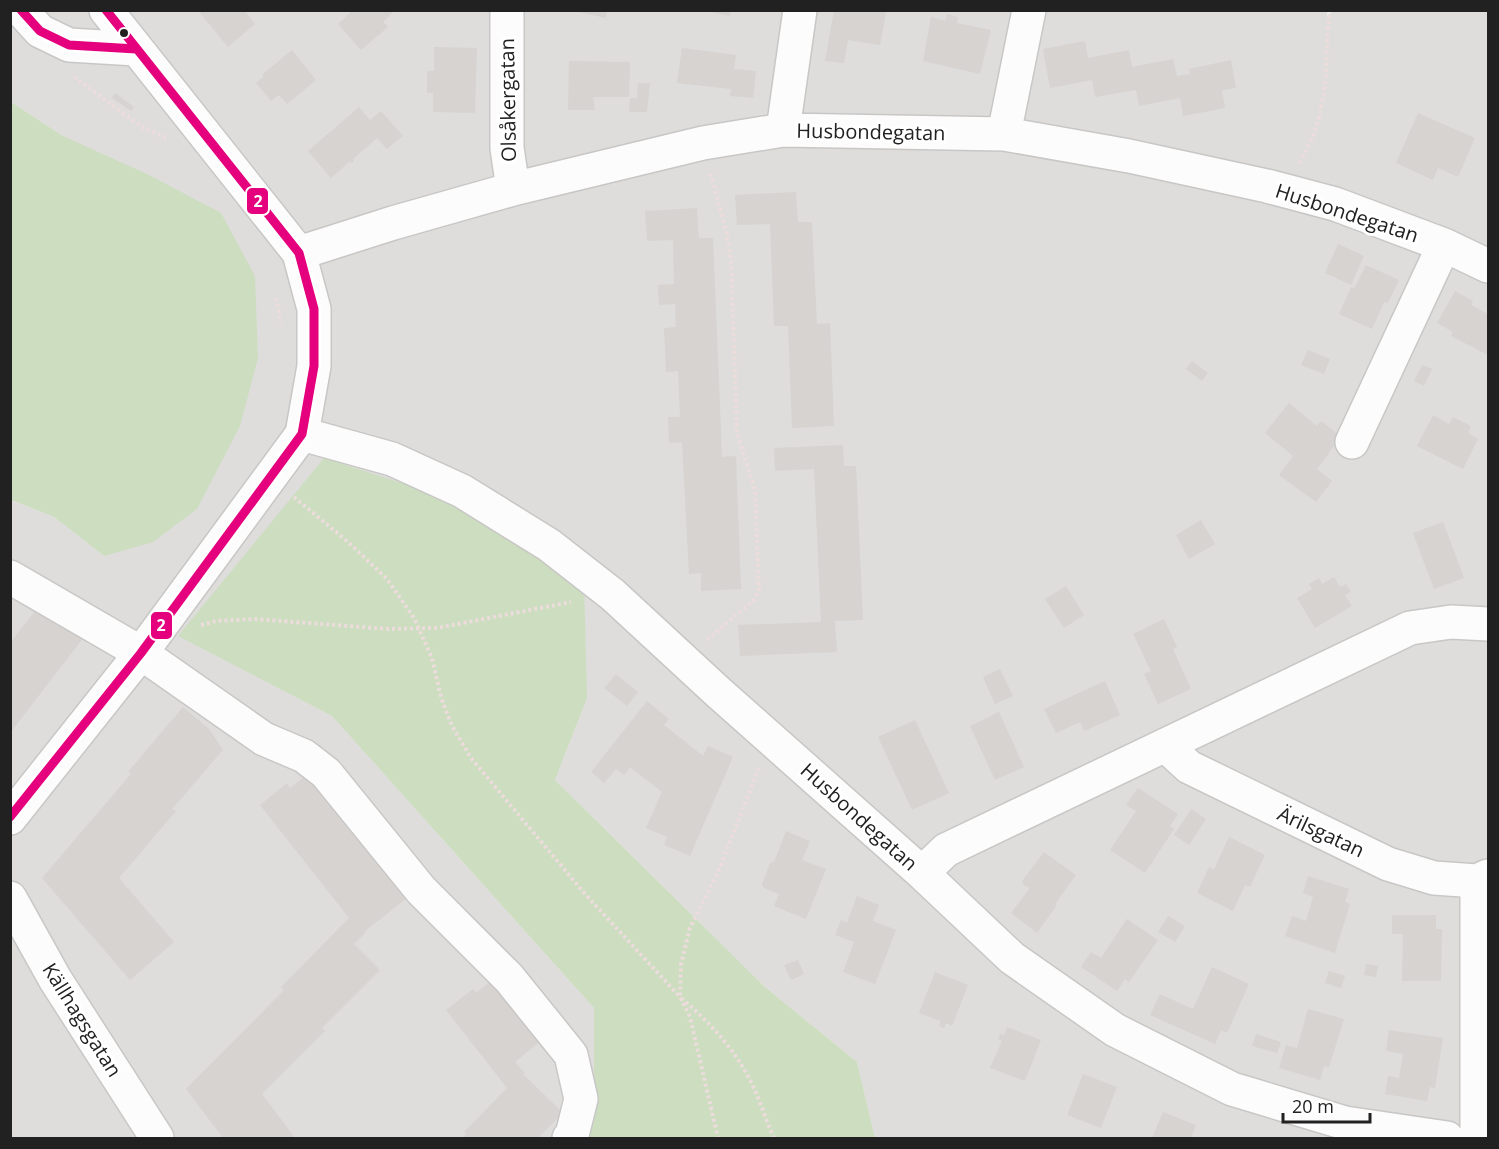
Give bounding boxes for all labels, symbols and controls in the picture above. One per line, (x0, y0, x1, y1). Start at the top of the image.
unlabelled marker (118, 27, 130, 39)
street label: Olsåkergatan (493, 38, 522, 162)
street label: Husbondegatan (796, 117, 946, 146)
street label: Husbondegatan (1272, 177, 1422, 248)
line badge: 2 (246, 187, 269, 215)
text: 2 (253, 190, 263, 212)
line badge: 2 (150, 611, 173, 640)
text: 2 (156, 614, 166, 636)
street label: Husbondegatan (795, 757, 924, 877)
street label: Ärilsgatan (1273, 800, 1369, 863)
street label: Källhagsgatan (37, 958, 128, 1082)
scale bar (1283, 1086, 1370, 1124)
text: 20 m (1292, 1094, 1334, 1118)

